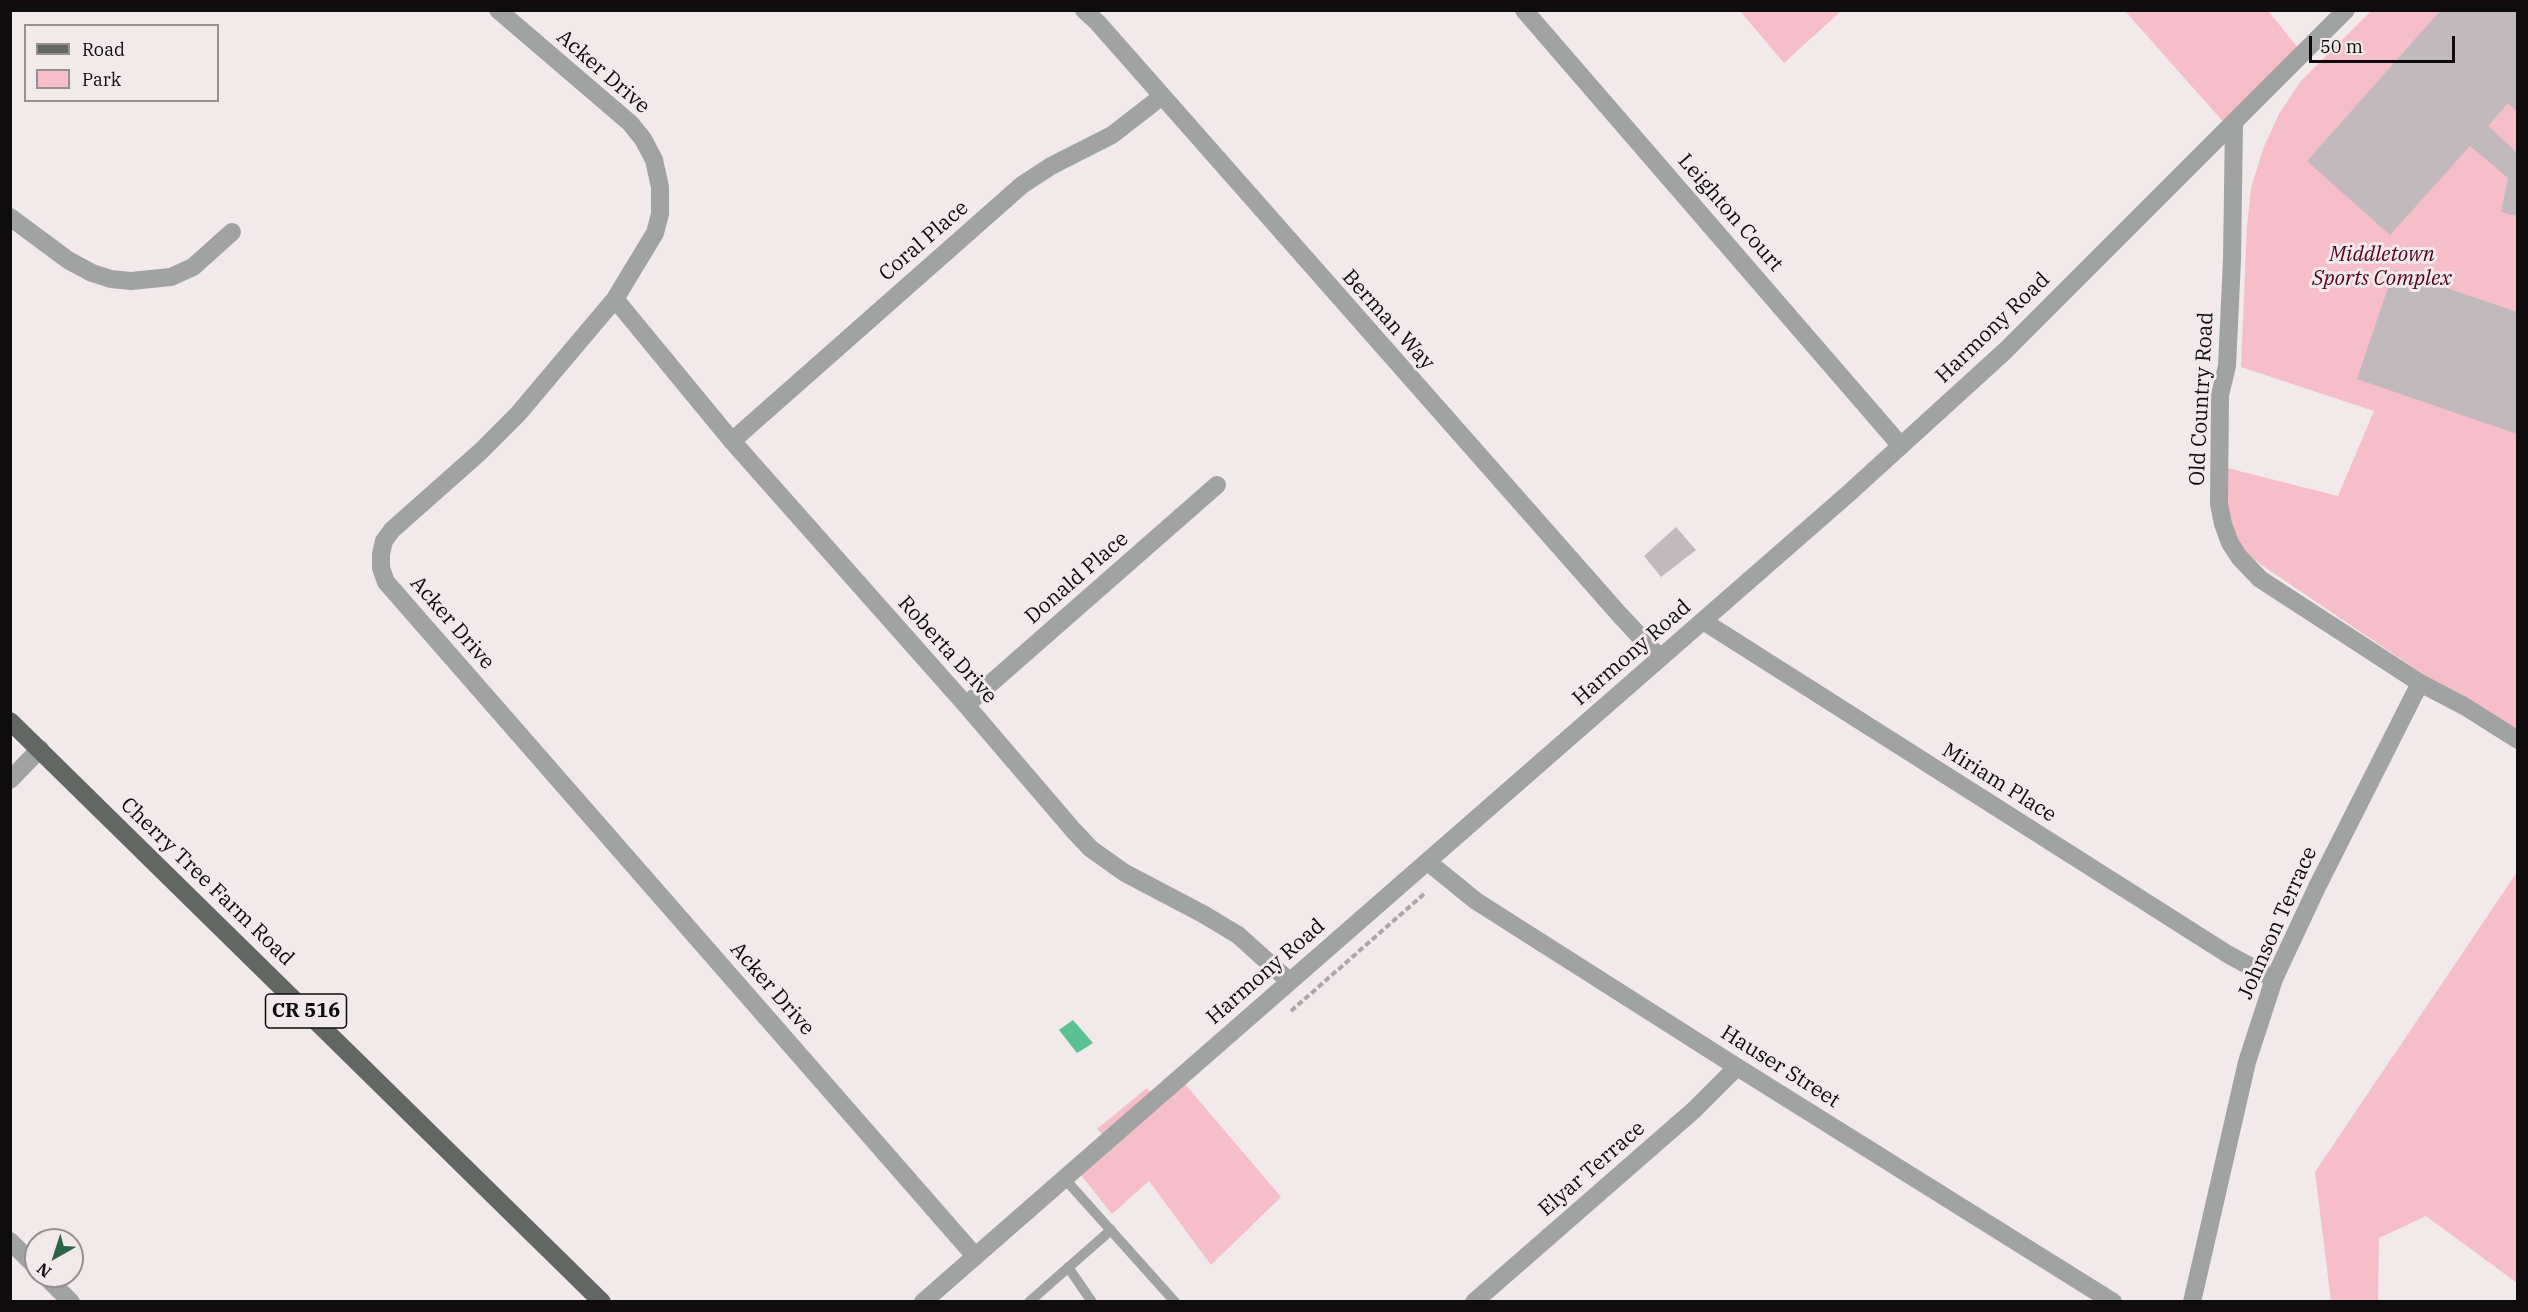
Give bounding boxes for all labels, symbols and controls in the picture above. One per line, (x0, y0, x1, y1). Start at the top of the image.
legend (24, 24, 219, 102)
scale bar (2312, 24, 2458, 62)
street label: Acker Drive (551, 25, 655, 119)
text: 50 m (2320, 35, 2363, 58)
text: Road (82, 38, 125, 61)
text: Park (82, 68, 121, 91)
street label: Leighton Court (1672, 149, 1788, 277)
street label: Coral Place (874, 195, 974, 287)
park label: Middletown Sports Complex (2312, 242, 2452, 292)
street label: Berman Way (1337, 265, 1439, 375)
street label: Harmony Road (1931, 267, 2055, 389)
street label: Old Country Road (2185, 311, 2219, 487)
street label: Donald Place (1020, 526, 1134, 630)
street label: Acker Drive (405, 571, 499, 675)
street label: Roberta Drive (892, 591, 1002, 709)
street label: Harmony Road (1568, 595, 1696, 711)
street label: Miriam Place (1937, 738, 2061, 828)
street label: Cherry Tree Farm Road (115, 793, 299, 971)
street label: Johnson Terrace (2233, 843, 2323, 1003)
street label: Harmony Road (1202, 914, 1330, 1030)
street label: Acker Drive (725, 937, 819, 1041)
road number: CR 516 (266, 994, 346, 1028)
street label: Hauser Street (1716, 1020, 1844, 1114)
street label: Elyar Terrace (1534, 1116, 1650, 1222)
north arrow (24, 1228, 84, 1288)
text: N (33, 1259, 55, 1282)

